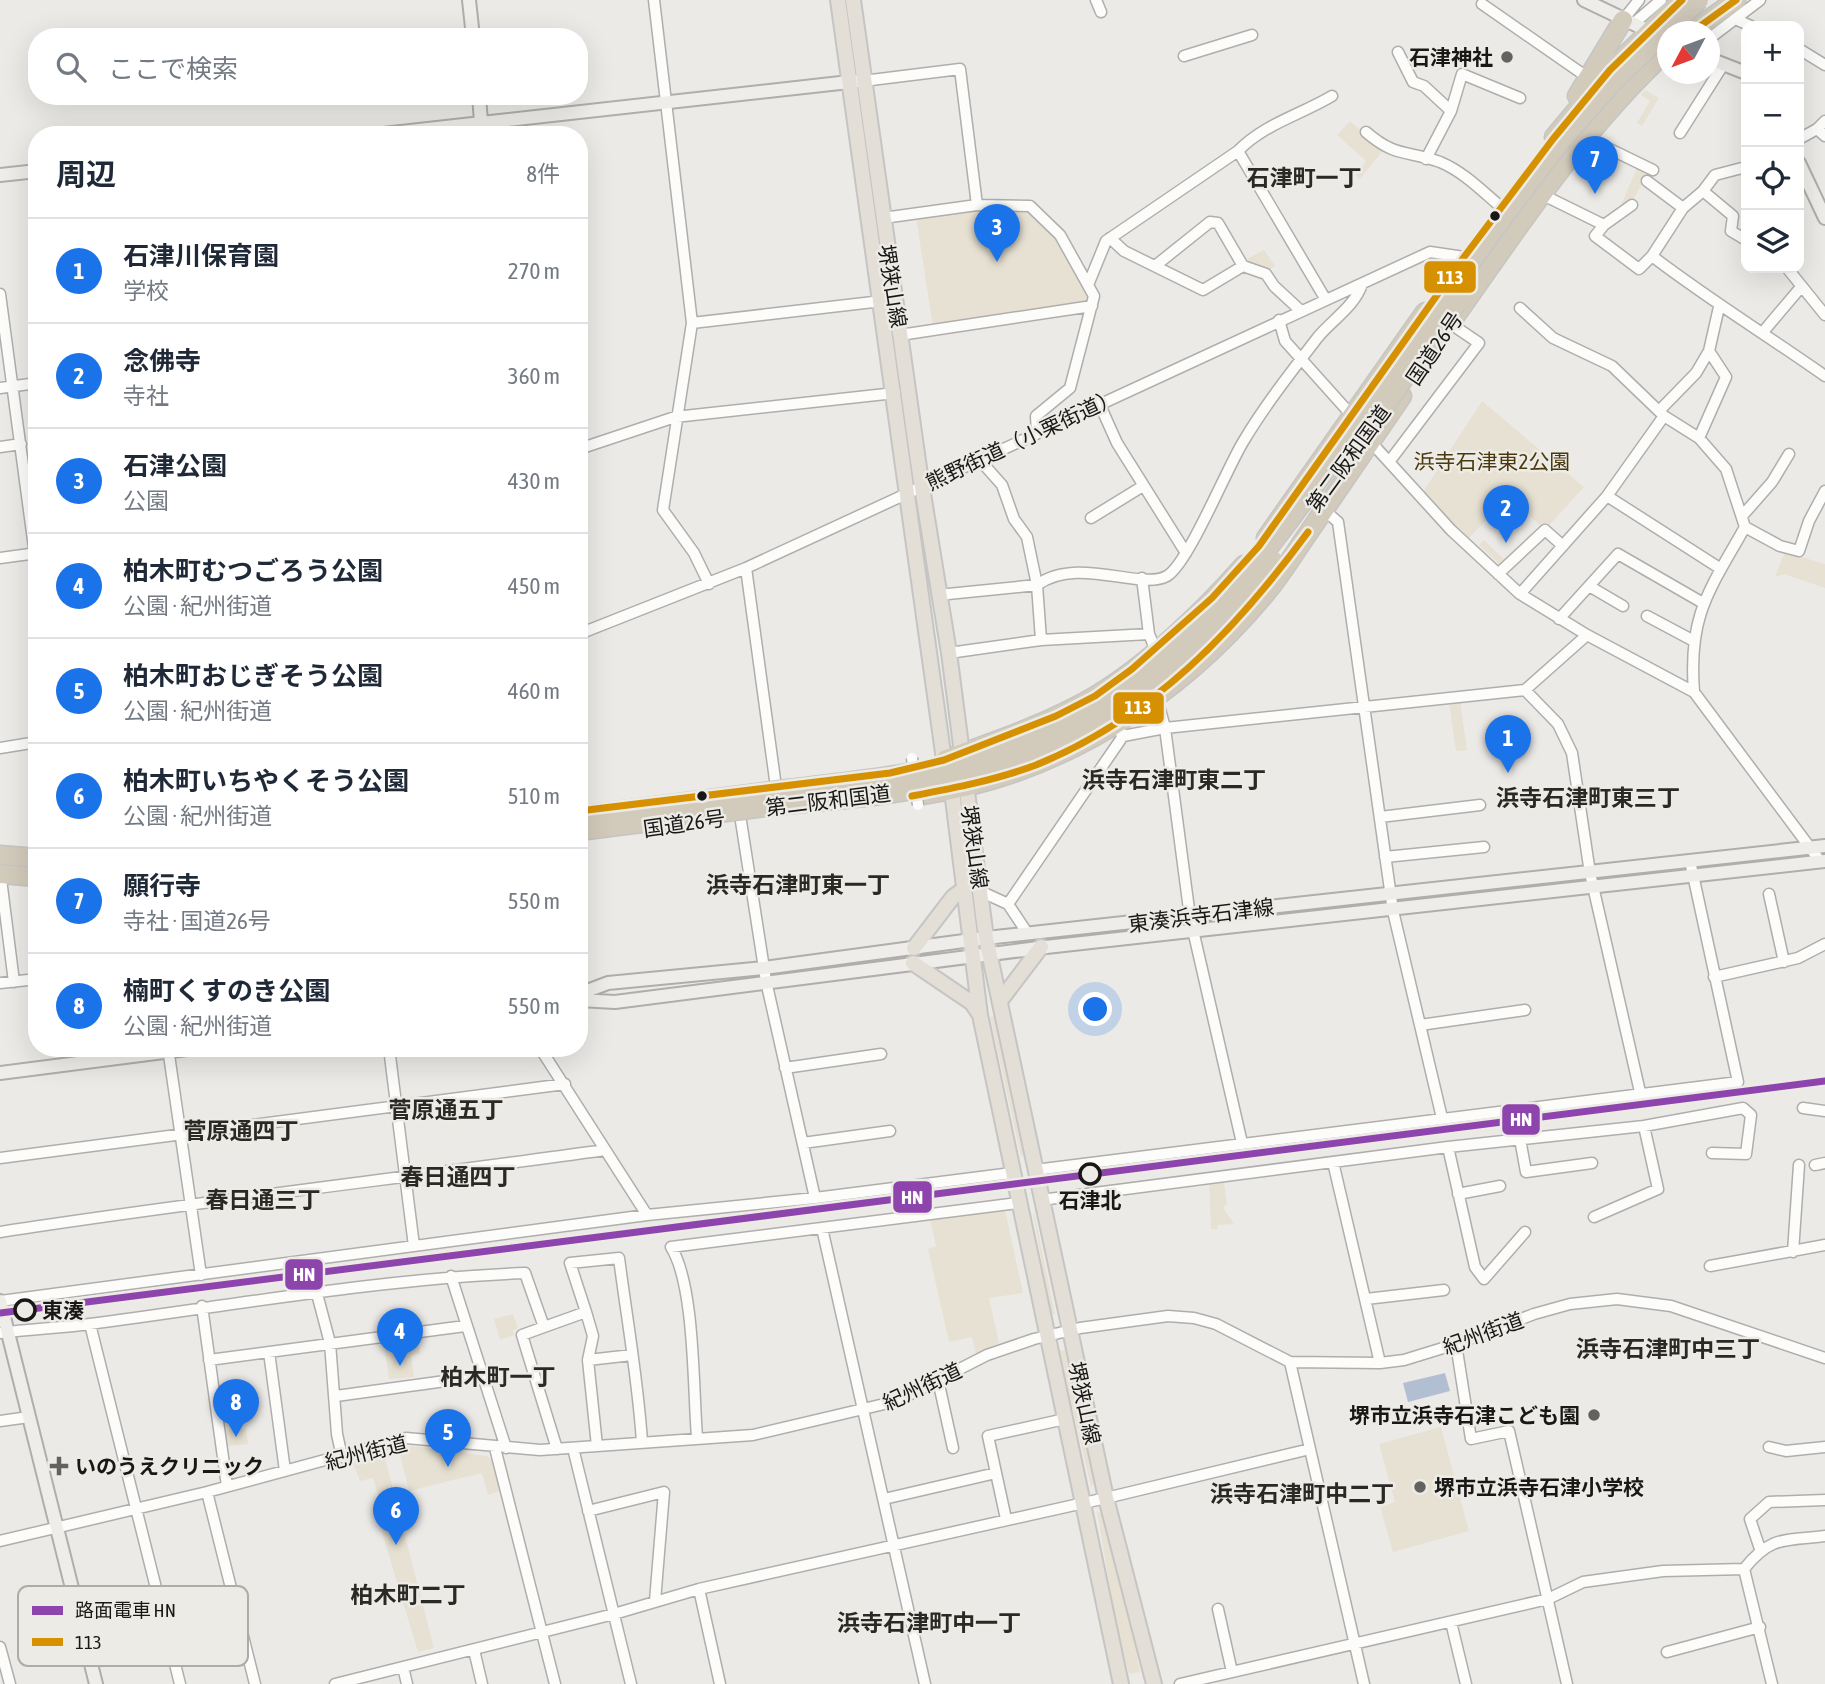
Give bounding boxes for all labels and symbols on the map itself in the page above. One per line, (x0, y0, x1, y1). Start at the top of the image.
north arrow (1657, 21, 1720, 84)
place label: 石津神社 (1409, 45, 1493, 69)
marker: 石津神社 (1499, 49, 1515, 65)
pin: 7 (1572, 136, 1618, 194)
district label: 石津町一丁 (1247, 165, 1362, 191)
pin: 3 (974, 204, 1020, 262)
unlabelled marker (1488, 209, 1502, 223)
street label: 堺狭山線 (875, 243, 911, 329)
line badge: 113 (1423, 260, 1477, 294)
text: 113 (1437, 266, 1463, 288)
street label: 国道26号 (1401, 307, 1467, 389)
street label: 熊野街道（小栗街道） (922, 384, 1122, 494)
street label: 第二阪和国道 (1301, 400, 1395, 516)
park label: 浜寺石津東2公園 (1414, 449, 1570, 473)
pin: 2 (1483, 485, 1529, 543)
line badge: 113 (1112, 691, 1165, 725)
text: 113 (1125, 696, 1151, 718)
pin: 1 (1485, 715, 1531, 773)
district label: 浜寺石津町東二丁 (1082, 767, 1266, 793)
street label: 第二阪和国道 (764, 780, 892, 820)
district label: 浜寺石津町東三丁 (1496, 785, 1680, 811)
unlabelled marker (695, 789, 709, 803)
street label: 堺狭山線 (957, 804, 993, 890)
street label: 国道26号 (641, 805, 727, 841)
district label: 浜寺石津町東一丁 (706, 872, 890, 898)
street label: 東湊浜寺石津線 (1127, 894, 1275, 936)
your location (1078, 992, 1112, 1026)
district label: 菅原通五丁 (389, 1097, 504, 1123)
line badge: HN (1501, 1103, 1541, 1136)
text: HN (1510, 1108, 1532, 1130)
district label: 菅原通四丁 (184, 1118, 299, 1144)
marker: 石津北 (1079, 1163, 1101, 1185)
district label: 春日通四丁 (401, 1164, 516, 1190)
line badge: HN (892, 1180, 933, 1214)
text: HN (901, 1186, 923, 1208)
district label: 春日通三丁 (206, 1187, 321, 1213)
place label: 石津北 (1059, 1188, 1122, 1212)
line badge: HN (284, 1258, 324, 1291)
text: HN (293, 1263, 315, 1285)
place label: 東湊 (42, 1298, 84, 1322)
marker: 東湊 (14, 1299, 36, 1321)
street label: 紀州街道 (1439, 1307, 1527, 1359)
pin: 4 (377, 1308, 423, 1366)
district label: 浜寺石津町中三丁 (1576, 1336, 1760, 1362)
street label: 紀州街道 (879, 1357, 965, 1415)
street label: 堺狭山線 (1065, 1359, 1105, 1447)
district label: 柏木町一丁 (441, 1364, 556, 1390)
pin: 8 (213, 1379, 259, 1437)
place label: 堺市立浜寺石津こども園 (1349, 1403, 1580, 1427)
marker: 堺市立浜寺石津こども園 (1586, 1407, 1602, 1423)
pin: 5 (425, 1409, 471, 1467)
street label: 紀州街道 (322, 1430, 410, 1474)
place label: いのうえクリニック (75, 1454, 264, 1478)
marker: いのうえクリニック (49, 1456, 69, 1476)
place label: 堺市立浜寺石津小学校 (1434, 1475, 1644, 1499)
marker: 堺市立浜寺石津小学校 (1412, 1479, 1428, 1495)
district label: 浜寺石津町中二丁 (1210, 1481, 1394, 1507)
pin: 6 (373, 1487, 419, 1545)
district label: 柏木町二丁 (351, 1582, 466, 1608)
legend (18, 1586, 248, 1666)
text: 路面電車 HN (75, 1599, 176, 1621)
district label: 浜寺石津町中一丁 (837, 1610, 1021, 1636)
text: 113 (75, 1631, 102, 1653)

